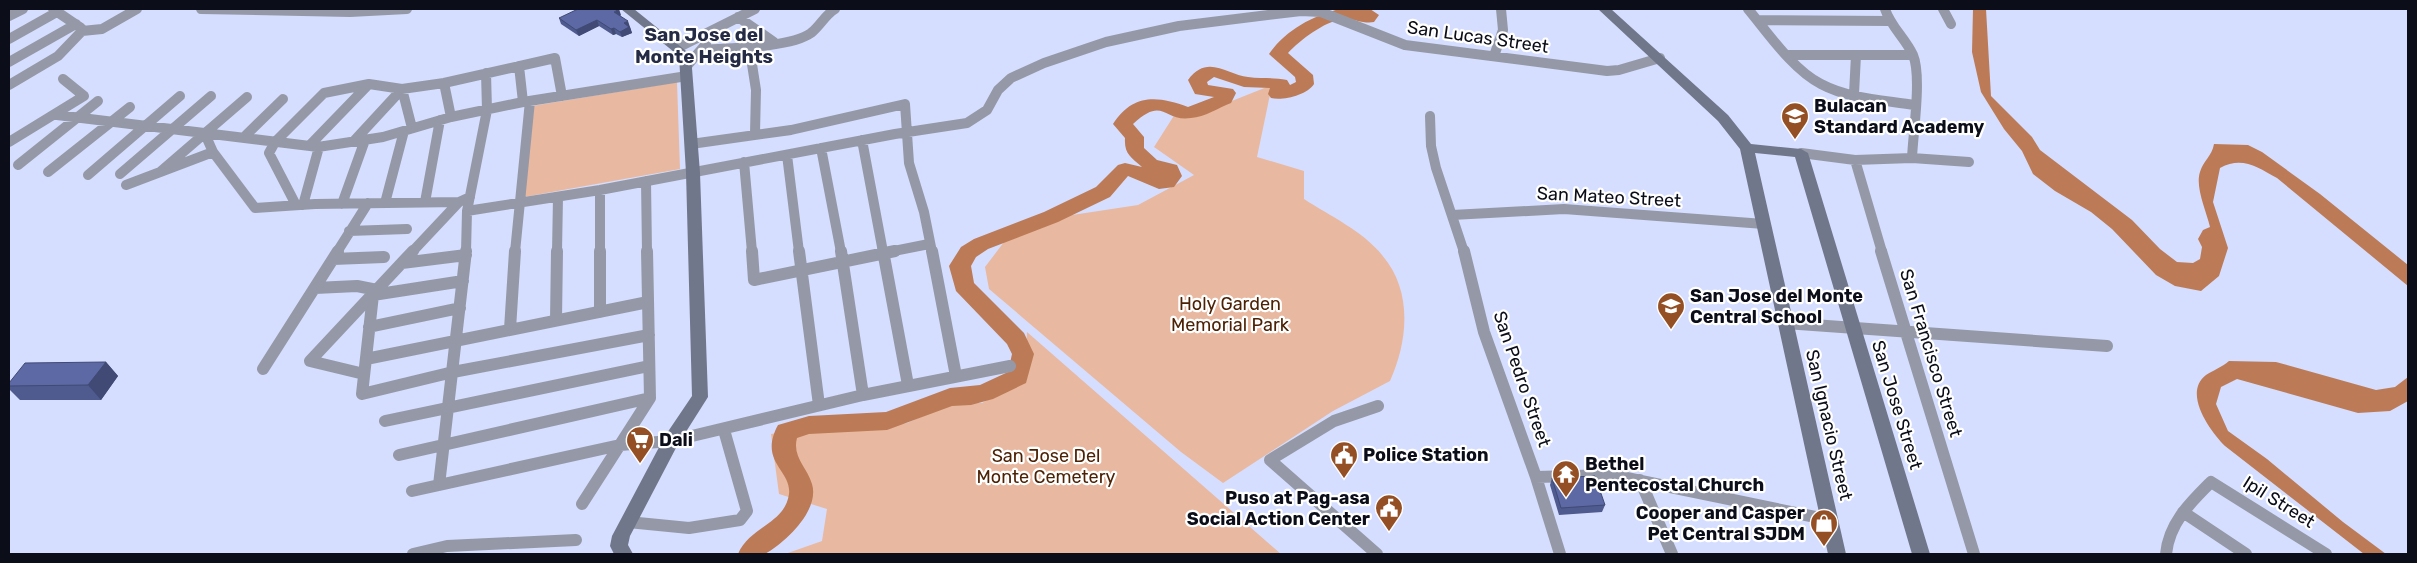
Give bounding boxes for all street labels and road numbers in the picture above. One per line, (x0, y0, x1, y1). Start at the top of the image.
street label: San Lucas Street (1406, 16, 1550, 58)
street label: San Mateo Street (1536, 182, 1682, 212)
street label: San Francisco Street (1895, 266, 1967, 440)
street label: San Pedro Street (1488, 308, 1556, 450)
street label: San Jose Street (1867, 338, 1927, 472)
street label: San Ignacio Street (1801, 347, 1857, 503)
street label: Ipil Street (2239, 471, 2319, 533)

